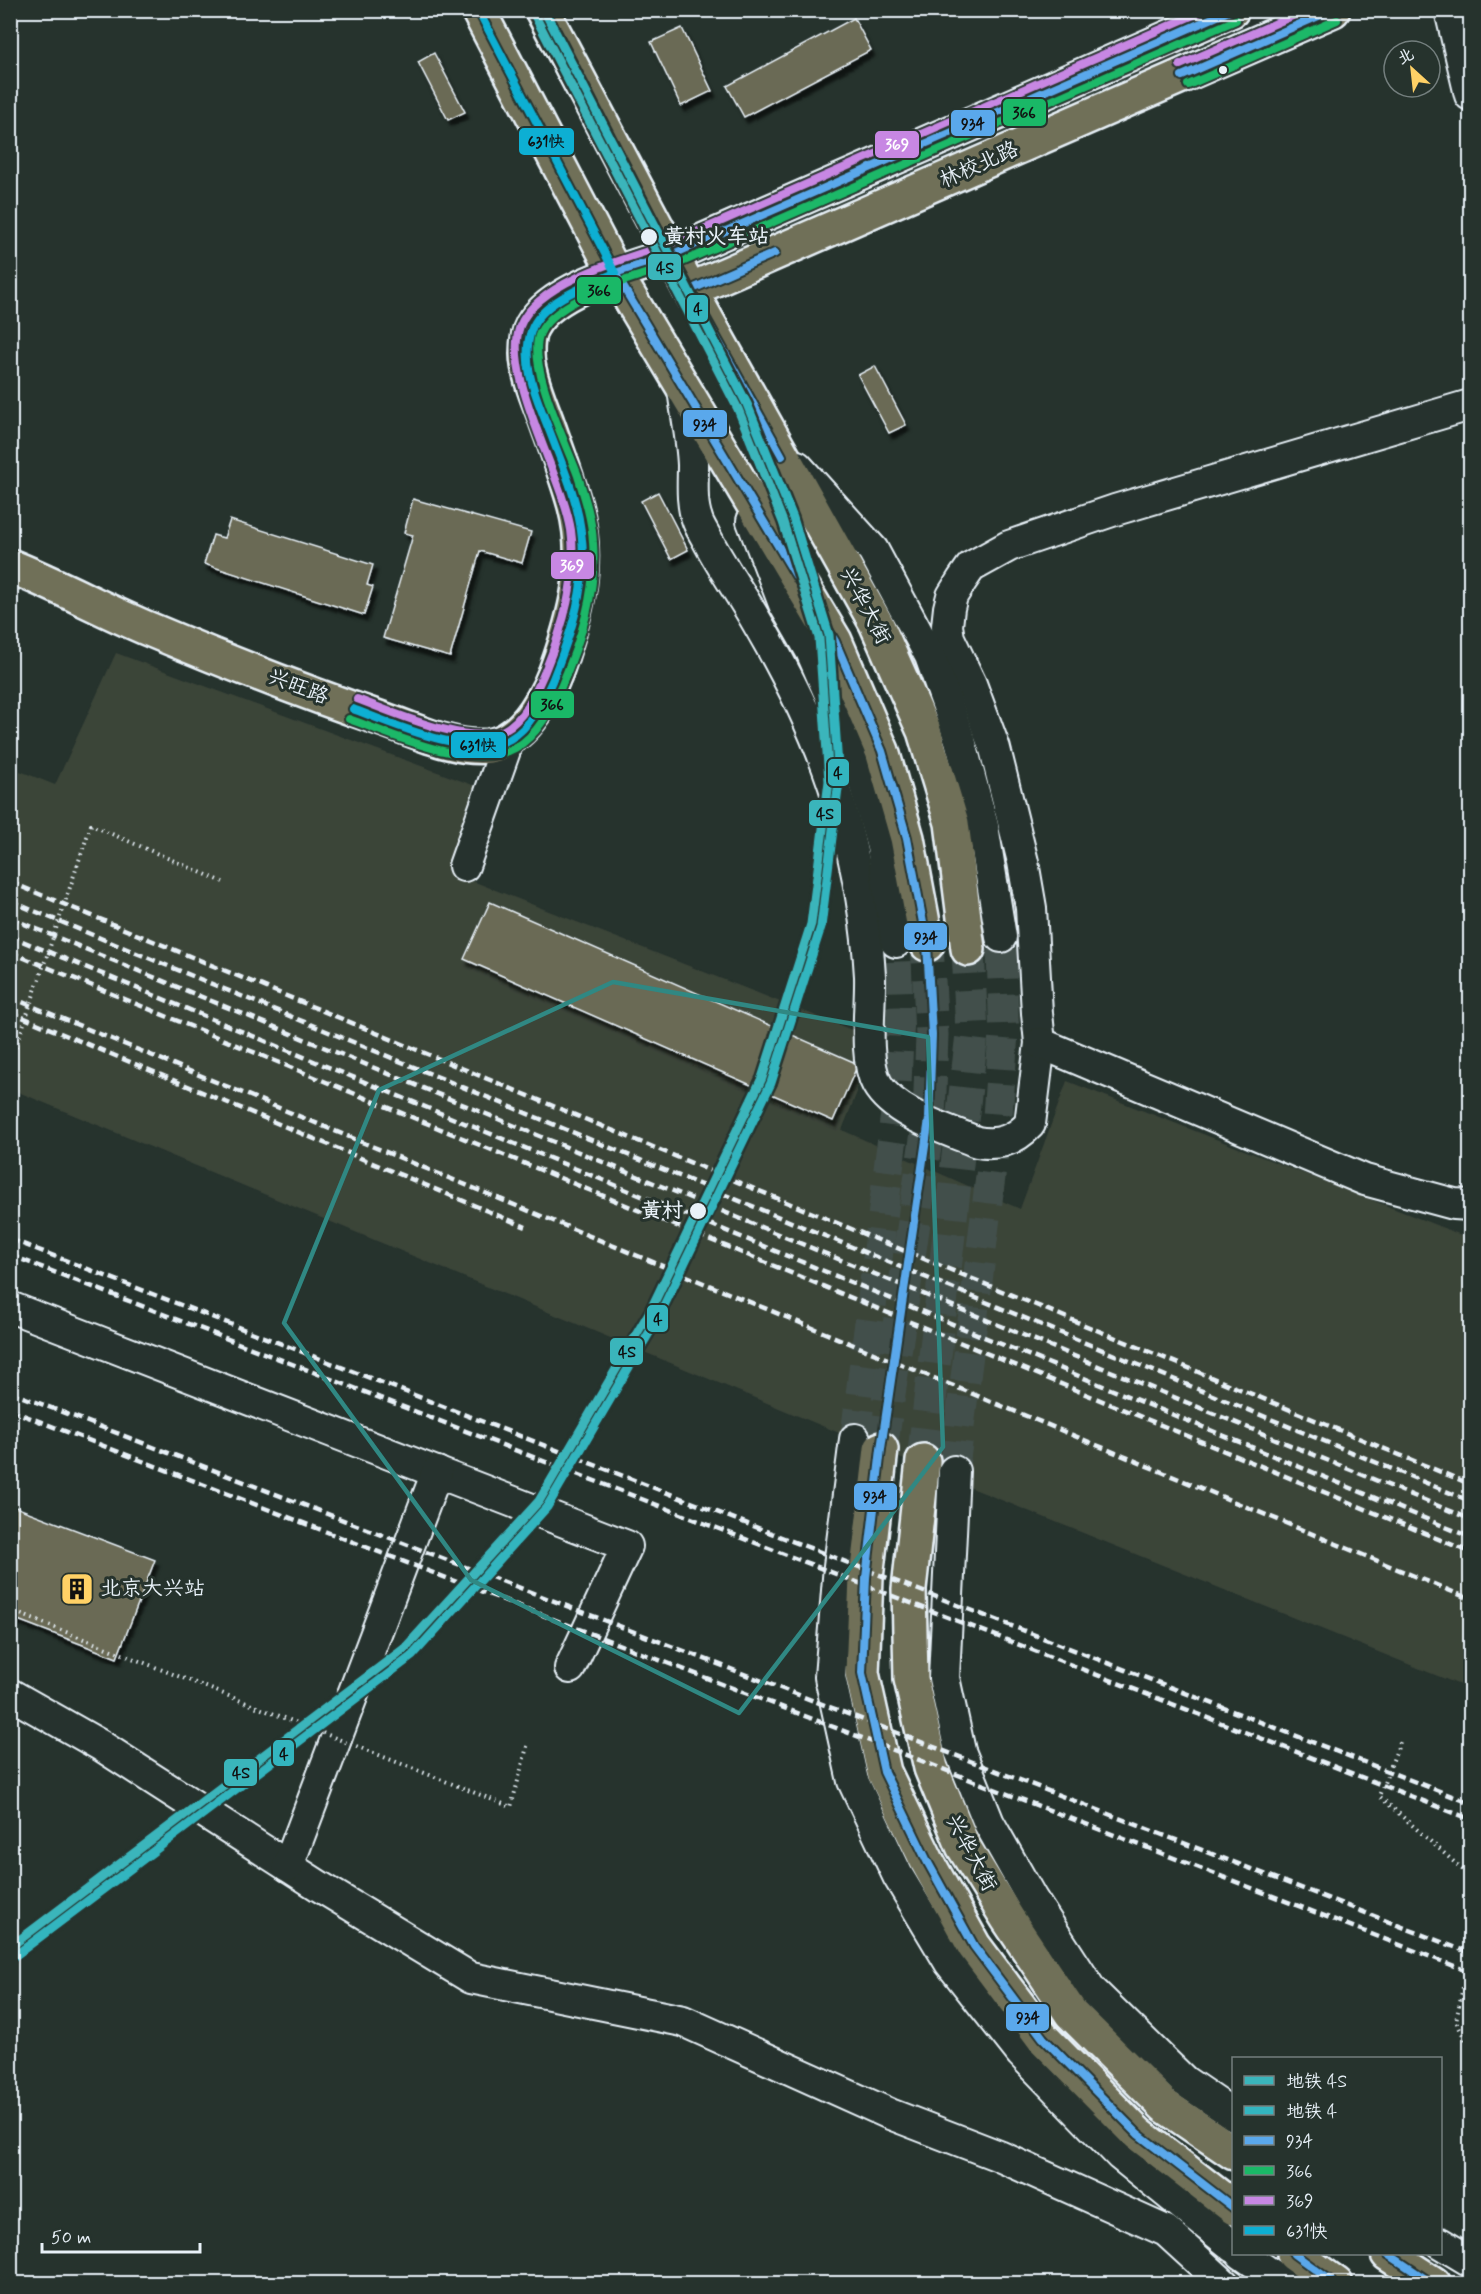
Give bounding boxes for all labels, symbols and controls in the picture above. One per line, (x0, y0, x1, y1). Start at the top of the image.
north arrow (1382, 39, 1442, 99)
text: 北 (1394, 44, 1418, 70)
unlabelled marker (1217, 64, 1229, 76)
line badge: 366 (1002, 98, 1047, 127)
text: 366 (1012, 103, 1036, 124)
line badge: 934 (950, 109, 996, 137)
text: 934 (961, 114, 986, 135)
line badge: 631快 (518, 127, 575, 156)
line badge: 369 (874, 130, 920, 159)
text: 631快 (527, 132, 565, 153)
text: 369 (885, 135, 909, 156)
street label: 林校北路 (935, 135, 1023, 195)
place label: 黄村火车站 (664, 223, 769, 251)
marker: 黄村火车站 (639, 227, 659, 247)
line badge: 4S (647, 253, 682, 281)
text: 4S (656, 258, 674, 279)
line badge: 366 (576, 276, 622, 305)
text: 366 (587, 281, 611, 302)
line badge: 4 (686, 294, 709, 323)
text: 4 (693, 299, 703, 320)
line badge: 934 (682, 409, 728, 438)
text: 934 (693, 415, 718, 436)
line badge: 369 (550, 551, 595, 580)
text: 369 (560, 556, 584, 577)
street label: 兴华大街 (833, 562, 897, 650)
street label: 兴旺路 (264, 663, 332, 711)
line badge: 366 (530, 690, 575, 719)
text: 366 (540, 695, 564, 716)
line badge: 631快 (450, 731, 507, 759)
text: 631快 (459, 736, 497, 757)
line badge: 4 (827, 758, 850, 787)
text: 4 (833, 763, 843, 784)
line badge: 4S (808, 799, 842, 827)
text: 4S (816, 804, 834, 825)
line badge: 934 (903, 922, 948, 951)
text: 934 (914, 928, 939, 949)
place label: 黄村 (641, 1197, 683, 1225)
marker: 黄村 (688, 1201, 708, 1221)
line badge: 4 (646, 1304, 669, 1333)
text: 4 (653, 1309, 663, 1330)
line badge: 4S (609, 1337, 644, 1366)
text: 4S (618, 1342, 636, 1363)
line badge: 934 (853, 1482, 898, 1511)
text: 934 (863, 1487, 888, 1508)
building icon: 北京大兴站 (59, 1571, 95, 1607)
place label: 北京大兴站 (100, 1575, 205, 1603)
line badge: 4 (272, 1739, 295, 1767)
text: 4 (279, 1744, 289, 1765)
line badge: 4S (223, 1758, 258, 1787)
text: 4S (232, 1763, 250, 1784)
street label: 兴华大街 (939, 1809, 1003, 1897)
line badge: 934 (1005, 2003, 1050, 2032)
text: 934 (1016, 2008, 1041, 2029)
legend (1232, 2057, 1442, 2255)
text: 地铁 4S (1286, 2070, 1347, 2094)
text: 地铁 4 (1286, 2100, 1337, 2124)
text: 934 (1286, 2130, 1313, 2154)
text: 366 (1286, 2160, 1313, 2184)
text: 369 (1286, 2190, 1314, 2214)
scale bar (42, 2216, 200, 2254)
text: 631快 (1286, 2220, 1328, 2244)
text: 50 m (51, 2226, 91, 2250)

